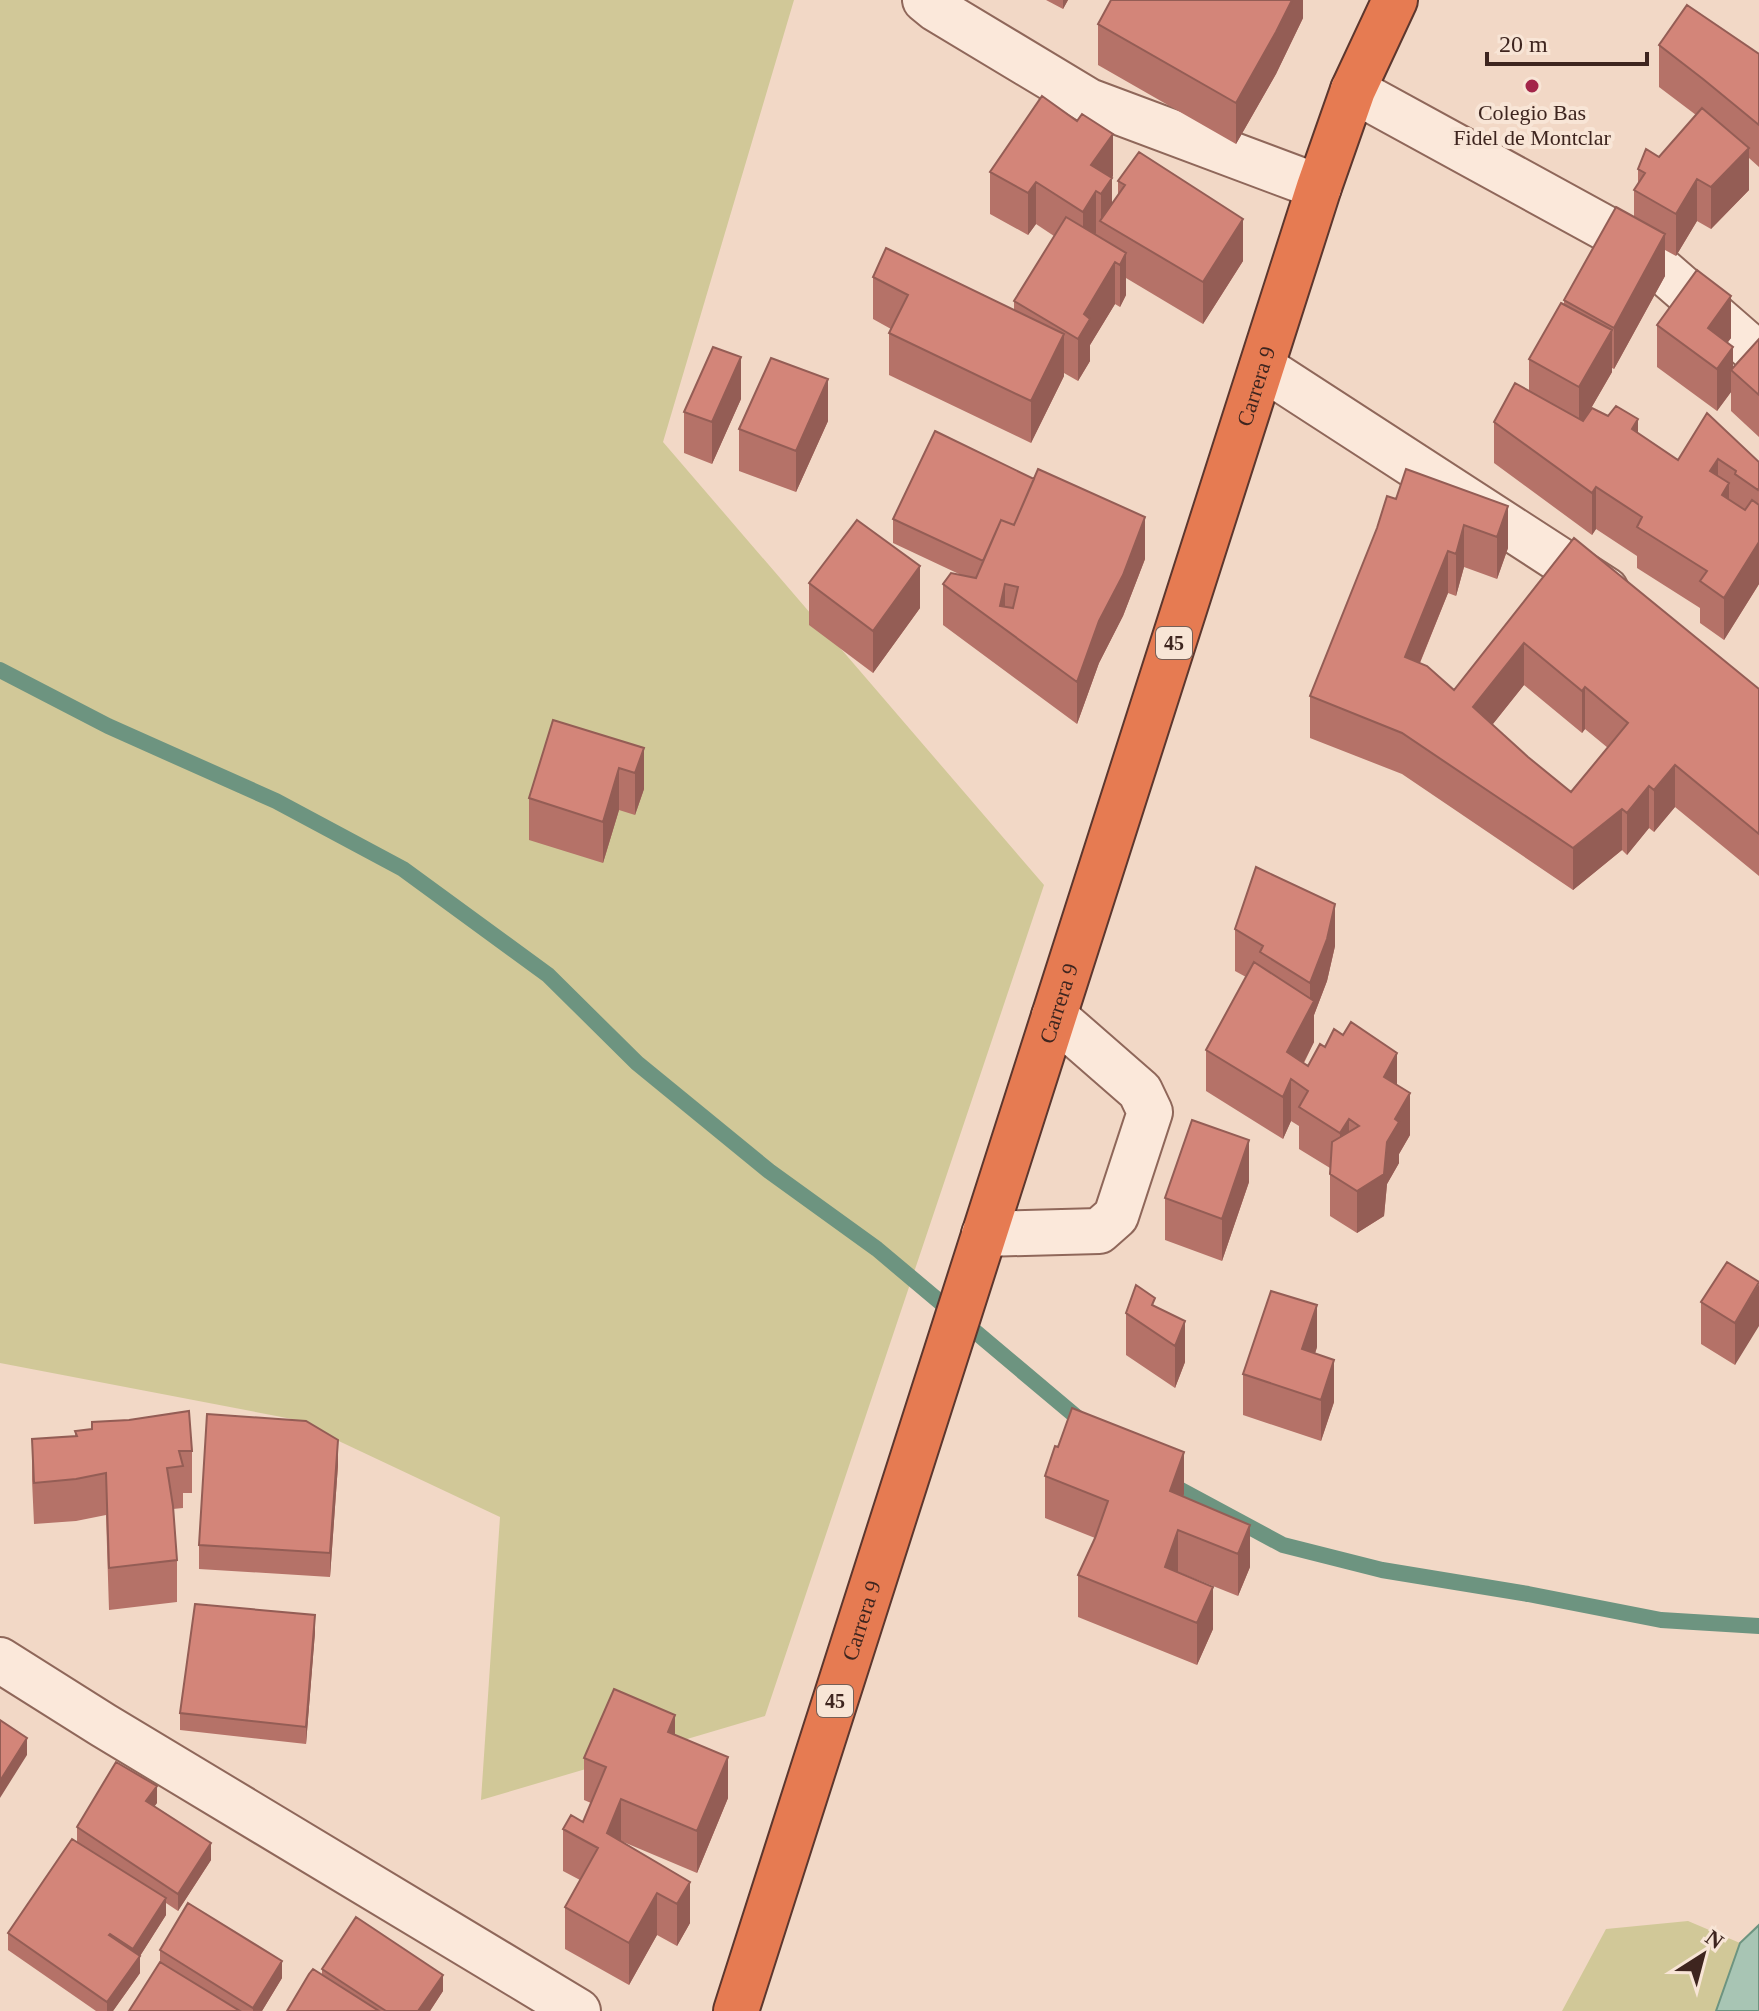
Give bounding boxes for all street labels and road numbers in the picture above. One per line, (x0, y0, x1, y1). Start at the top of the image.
street label: Carrera 9 (1231, 343, 1280, 429)
road number: 45 (1156, 627, 1192, 659)
street label: Carrera 9 (1034, 960, 1083, 1046)
street label: Carrera 9 (837, 1578, 886, 1664)
road number: 45 (817, 1685, 853, 1717)

